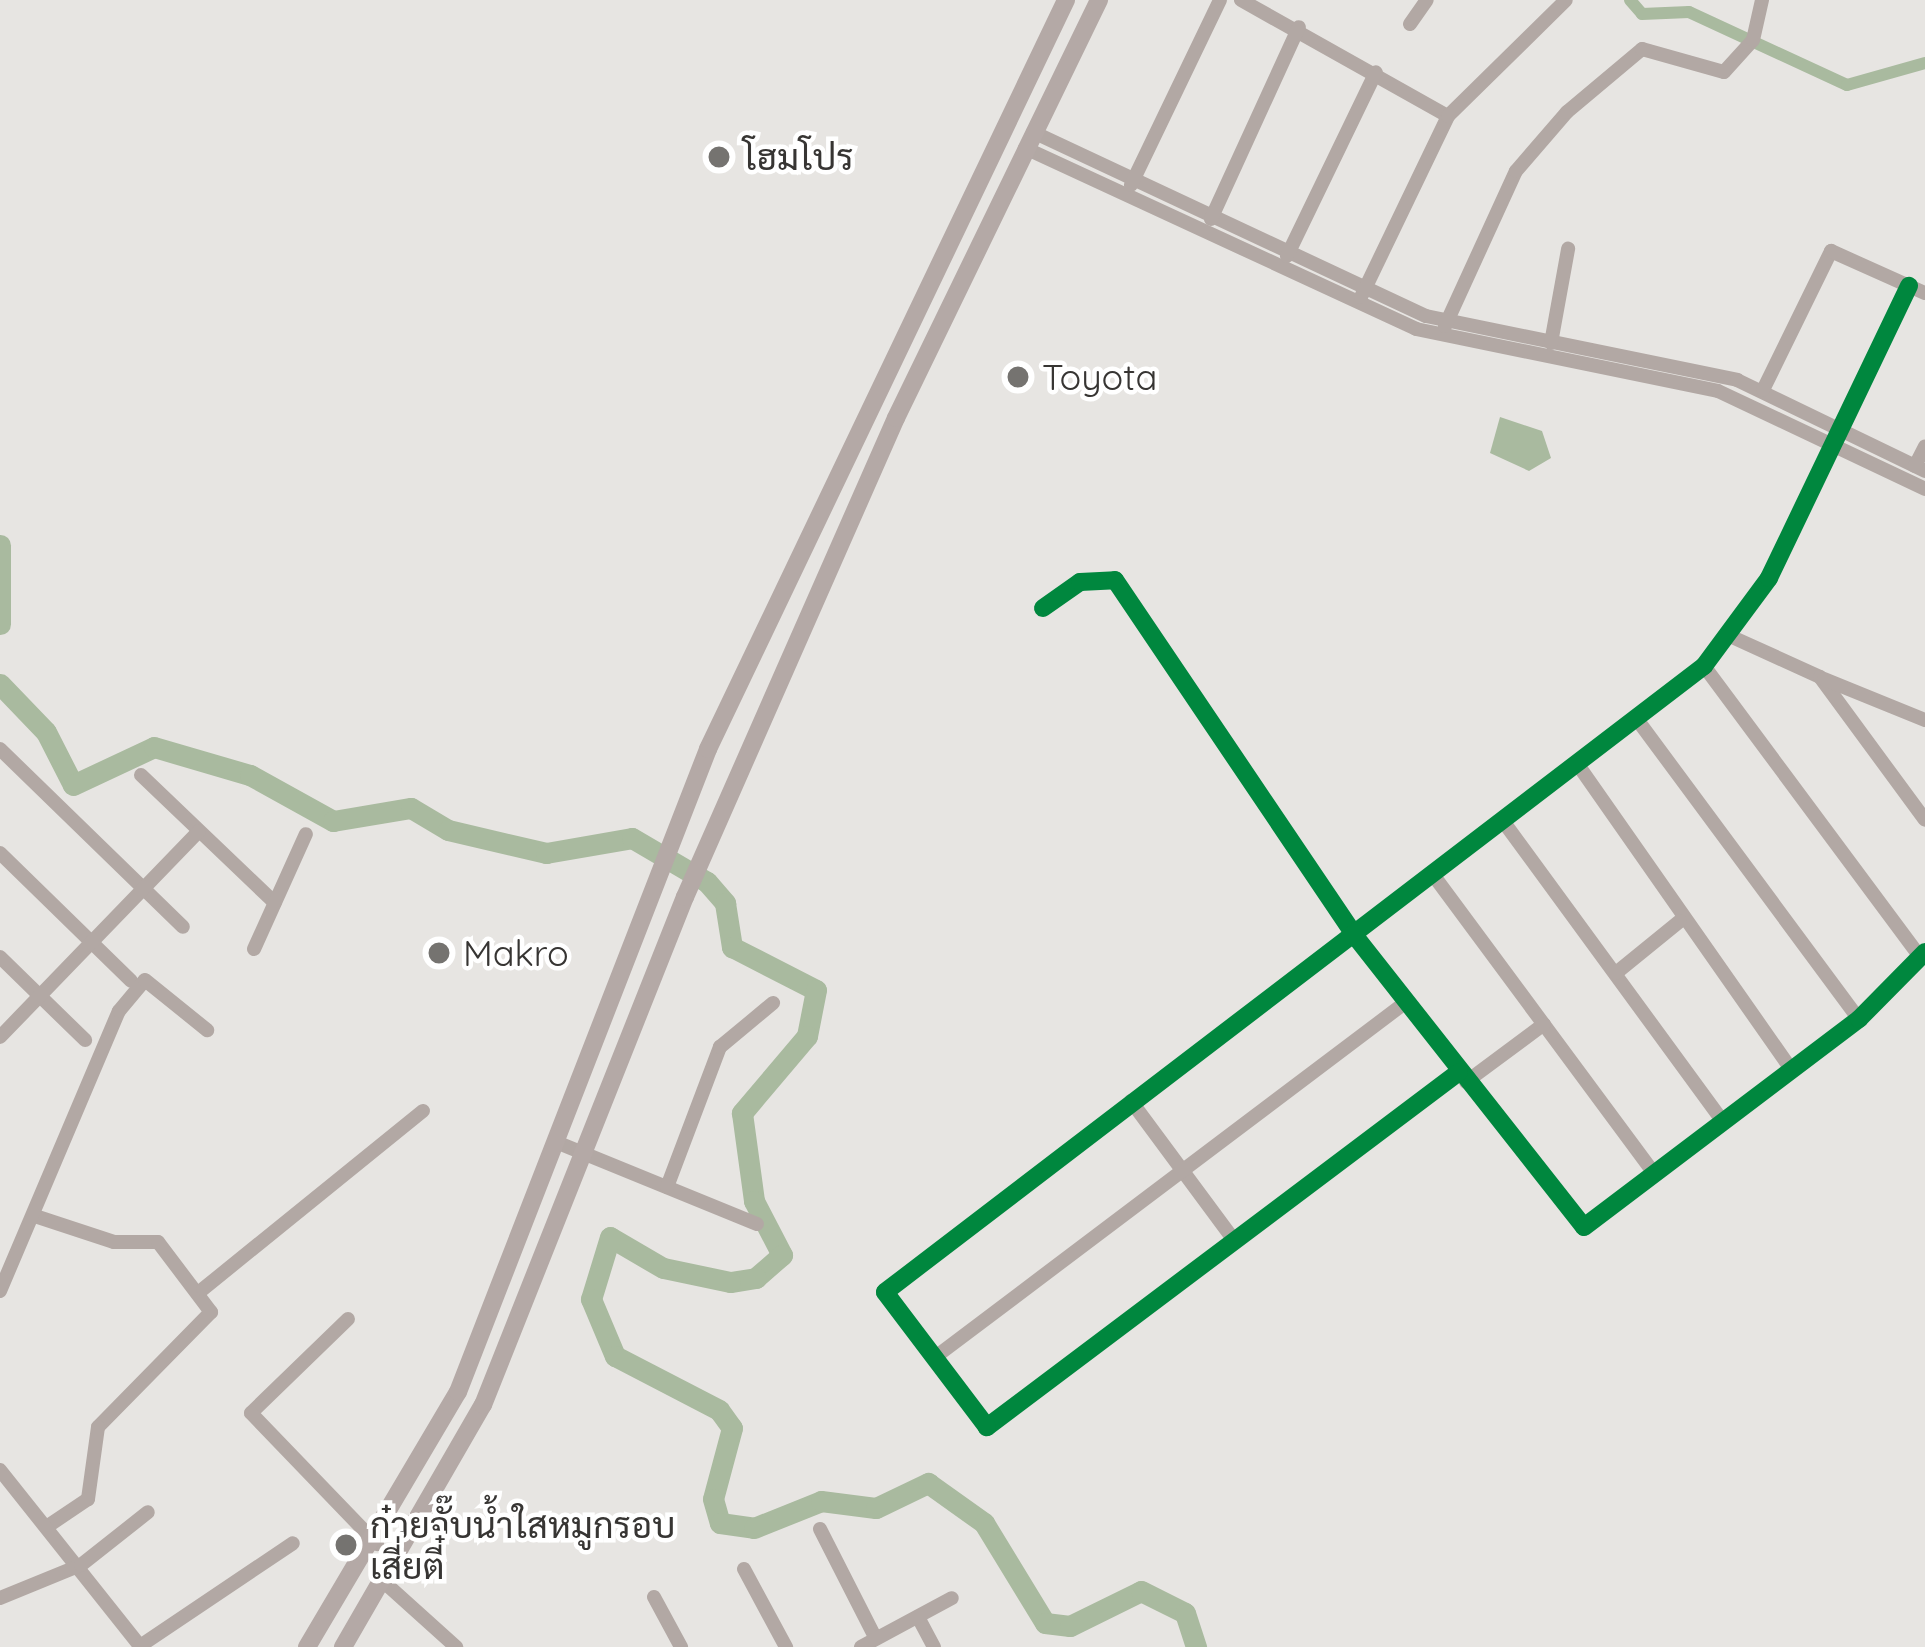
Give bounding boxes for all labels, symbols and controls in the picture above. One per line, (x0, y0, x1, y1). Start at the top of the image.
place label: โฮมโปร (743, 135, 854, 179)
marker: โฮมโปร (706, 144, 732, 170)
place label: Toyota (1042, 355, 1157, 399)
marker: Toyota (1005, 364, 1031, 390)
place label: Makro (463, 931, 569, 975)
marker: Makro (426, 940, 452, 966)
place label: ก๋วยจั๊บน้ำใสหมูกรอบ เสี่ยตี๋ (370, 1502, 675, 1587)
marker: ก๋วยจั๊บน้ำใสหมูกรอบ เสี่ยตี๋ (333, 1532, 359, 1558)

